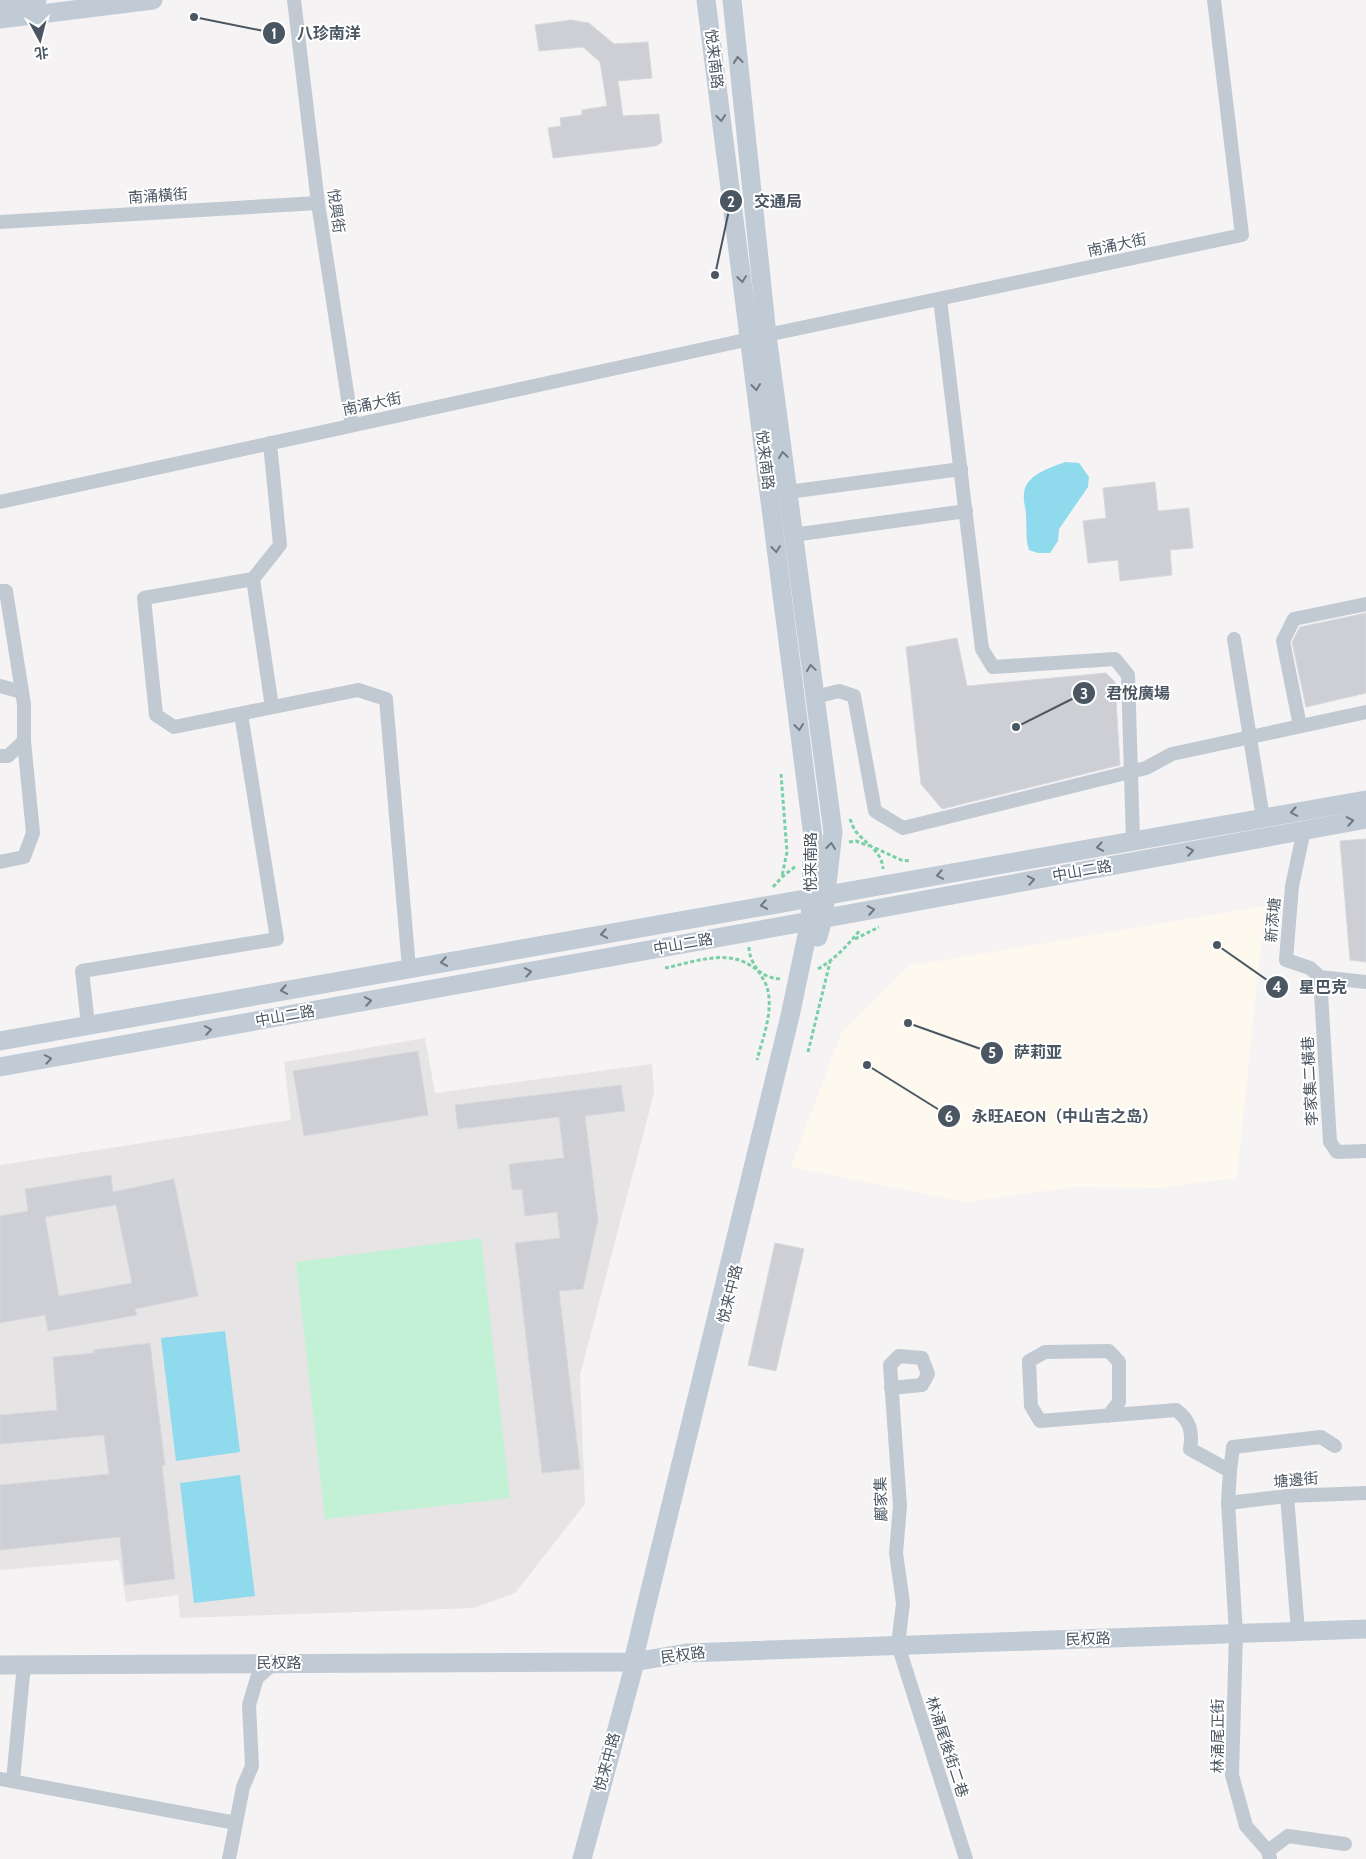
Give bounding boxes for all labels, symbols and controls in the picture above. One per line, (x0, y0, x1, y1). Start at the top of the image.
north arrow (15, 15, 65, 65)
callout: 八珍南洋 (262, 18, 371, 49)
text: 八珍南洋 (297, 24, 361, 43)
text: 1 (271, 25, 277, 43)
street label: 悦来南路 (701, 28, 727, 90)
text: 北 (34, 43, 50, 63)
one-way arrow (733, 56, 744, 64)
one-way arrow (716, 113, 726, 122)
street label: 南涌橫街 (127, 185, 189, 207)
callout: 交通局 (719, 186, 812, 217)
street label: 悅興街 (324, 187, 348, 235)
text: 交通局 (754, 192, 802, 211)
text: 2 (727, 193, 735, 211)
street label: 南涌大街 (1086, 230, 1148, 260)
one-way arrow (736, 275, 747, 283)
one-way arrow (750, 384, 761, 392)
street label: 南涌大街 (341, 389, 403, 419)
street label: 悦来南路 (752, 429, 778, 491)
one-way arrow (778, 450, 789, 458)
one-way arrow (770, 545, 781, 553)
one-way arrow (806, 663, 817, 671)
callout: 君悅廣場 (1071, 678, 1180, 709)
text: 君悅廣場 (1106, 684, 1170, 703)
text: 3 (1080, 685, 1088, 703)
one-way arrow (793, 723, 804, 731)
one-way arrow (1290, 807, 1299, 817)
one-way arrow (1346, 817, 1355, 827)
street label: 悦来南路 (802, 832, 820, 892)
one-way arrow (1096, 841, 1104, 851)
one-way arrow (825, 842, 836, 850)
one-way arrow (1186, 846, 1195, 856)
street label: 中山二路 (1051, 857, 1113, 885)
one-way arrow (935, 869, 944, 879)
one-way arrow (1026, 876, 1035, 886)
street label: 新添塘 (1262, 897, 1284, 943)
one-way arrow (759, 900, 768, 910)
one-way arrow (867, 905, 875, 916)
one-way arrow (599, 928, 608, 938)
street label: 中山二路 (652, 930, 714, 958)
one-way arrow (439, 957, 448, 967)
one-way arrow (523, 968, 532, 978)
callout: 星巴克 (1264, 972, 1357, 1003)
text: 4 (1272, 978, 1282, 996)
text: 星巴克 (1299, 978, 1347, 997)
one-way arrow (279, 985, 288, 995)
one-way arrow (363, 997, 372, 1007)
street label: 中山二路 (254, 1002, 316, 1030)
one-way arrow (204, 1025, 212, 1036)
street label: 李家集二橫巷 (1299, 1036, 1321, 1126)
callout: 萨莉亚 (979, 1037, 1072, 1068)
text: 萨莉亚 (1014, 1043, 1062, 1062)
text: 5 (988, 1044, 996, 1062)
one-way arrow (44, 1054, 52, 1064)
callout: 永旺AEON（中山吉之岛） (937, 1101, 1168, 1132)
text: 永旺AEON（中山吉之岛） (972, 1107, 1158, 1126)
text: 6 (945, 1108, 953, 1126)
street label: 悦来中路 (714, 1263, 746, 1325)
street label: 塘邊街 (1273, 1469, 1319, 1491)
street label: 鄺家集 (872, 1476, 890, 1522)
street label: 民权路 (1065, 1629, 1111, 1649)
street label: 民权路 (660, 1643, 706, 1667)
street label: 民权路 (256, 1654, 302, 1672)
street label: 林涌尾後街二巷 (922, 1694, 972, 1800)
street label: 林涌尾正街 (1209, 1698, 1227, 1774)
street label: 悦来中路 (591, 1731, 623, 1793)

